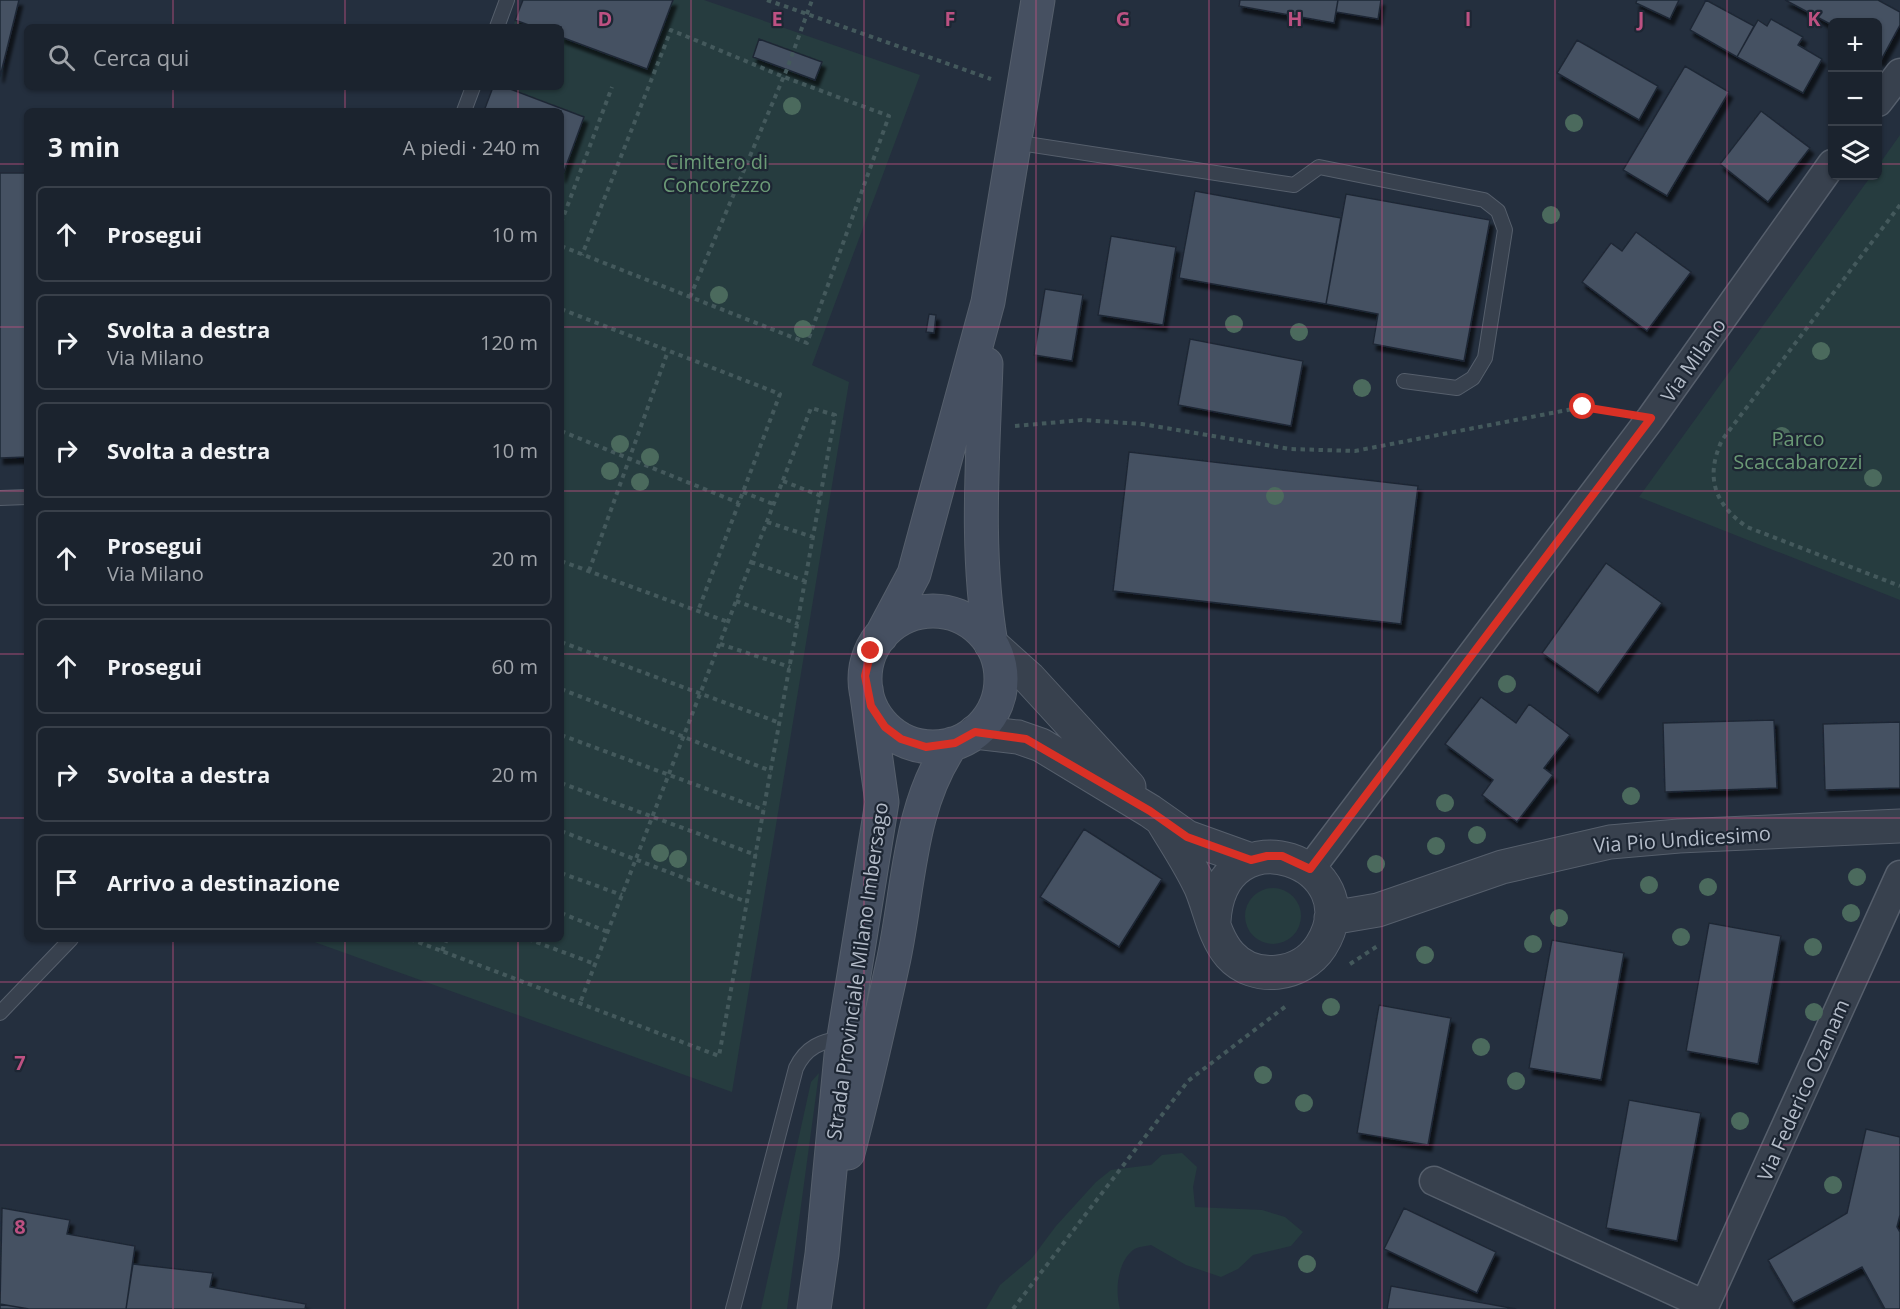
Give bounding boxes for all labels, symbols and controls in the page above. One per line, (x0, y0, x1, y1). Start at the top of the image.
text: D (598, 5, 612, 32)
text: E (771, 5, 783, 32)
text: F (945, 5, 955, 32)
text: G (1116, 5, 1130, 32)
text: H (1287, 5, 1303, 32)
text: I (1465, 5, 1471, 32)
text: J (1636, 5, 1644, 32)
text: K (1807, 5, 1821, 32)
map controls (1828, 18, 1882, 180)
button: + (1828, 18, 1882, 72)
search box (24, 24, 564, 90)
icon: search (45, 41, 78, 74)
text: Cerca qui (93, 42, 189, 72)
button: − (1828, 72, 1882, 126)
button: layers (1828, 126, 1882, 180)
text: 3 min (48, 129, 120, 165)
text: A piedi · 240 m (403, 134, 540, 161)
park label: Cimitero di Concorezzo (663, 148, 771, 198)
icon: ahead (50, 218, 83, 251)
text: Prosegui (107, 219, 202, 249)
text: 10 m (491, 221, 538, 248)
street label: Via Milano (1654, 313, 1732, 407)
text: Svolta a destra (107, 314, 270, 344)
icon: right (50, 326, 83, 359)
text: 120 m (480, 329, 538, 356)
text: Via Milano (107, 344, 204, 371)
route start (1569, 393, 1595, 419)
park label: Parco Scaccabarozzi (1733, 425, 1863, 475)
icon: right (50, 434, 83, 467)
text: Svolta a destra (107, 435, 270, 465)
text: 10 m (491, 437, 538, 464)
text: Prosegui (107, 530, 202, 560)
icon: ahead (50, 542, 83, 575)
text: 20 m (491, 545, 538, 572)
text: Via Milano (107, 560, 204, 587)
route end (857, 637, 883, 663)
icon: ahead (50, 650, 83, 683)
text: Prosegui (107, 651, 202, 681)
text: 60 m (491, 653, 538, 680)
icon: right (50, 758, 83, 791)
text: Svolta a destra (107, 759, 270, 789)
text: 20 m (491, 761, 538, 788)
street label: Strada Provinciale Milano Imbersago (820, 800, 894, 1142)
street label: Via Pio Undicesimo (1592, 819, 1772, 859)
icon: arrive (50, 866, 83, 899)
text: Arrivo a destinazione (107, 867, 340, 897)
street label: Via Federico Ozanam (1751, 995, 1855, 1185)
text: 7 (14, 1049, 26, 1076)
text: 8 (14, 1213, 26, 1240)

